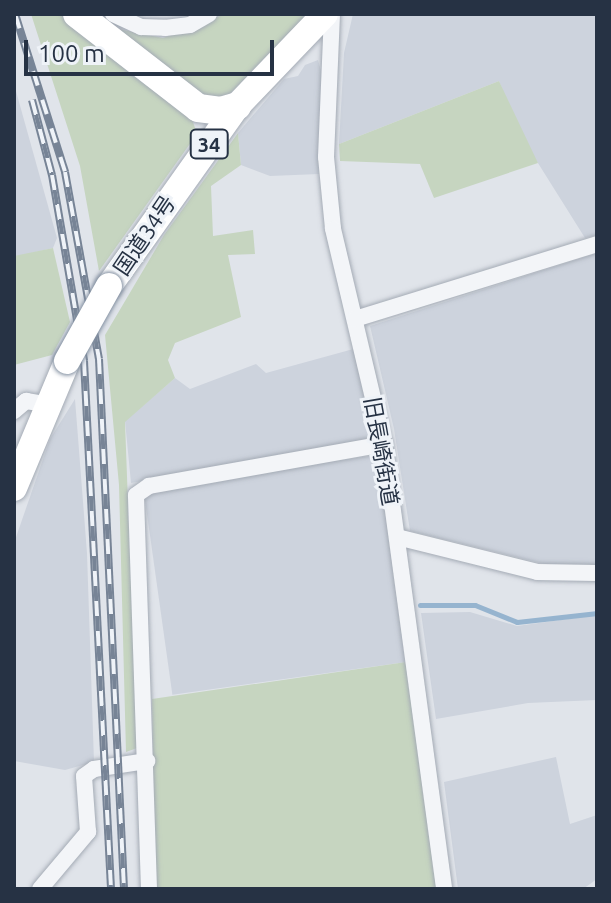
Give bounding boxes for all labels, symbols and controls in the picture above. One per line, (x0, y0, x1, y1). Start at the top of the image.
scale bar (28, 24, 278, 74)
text: 100 m (38, 40, 105, 67)
road number: 34 (189, 128, 229, 160)
street label: 国道34号 (108, 190, 180, 280)
street label: 旧長崎街道 (359, 395, 405, 507)

